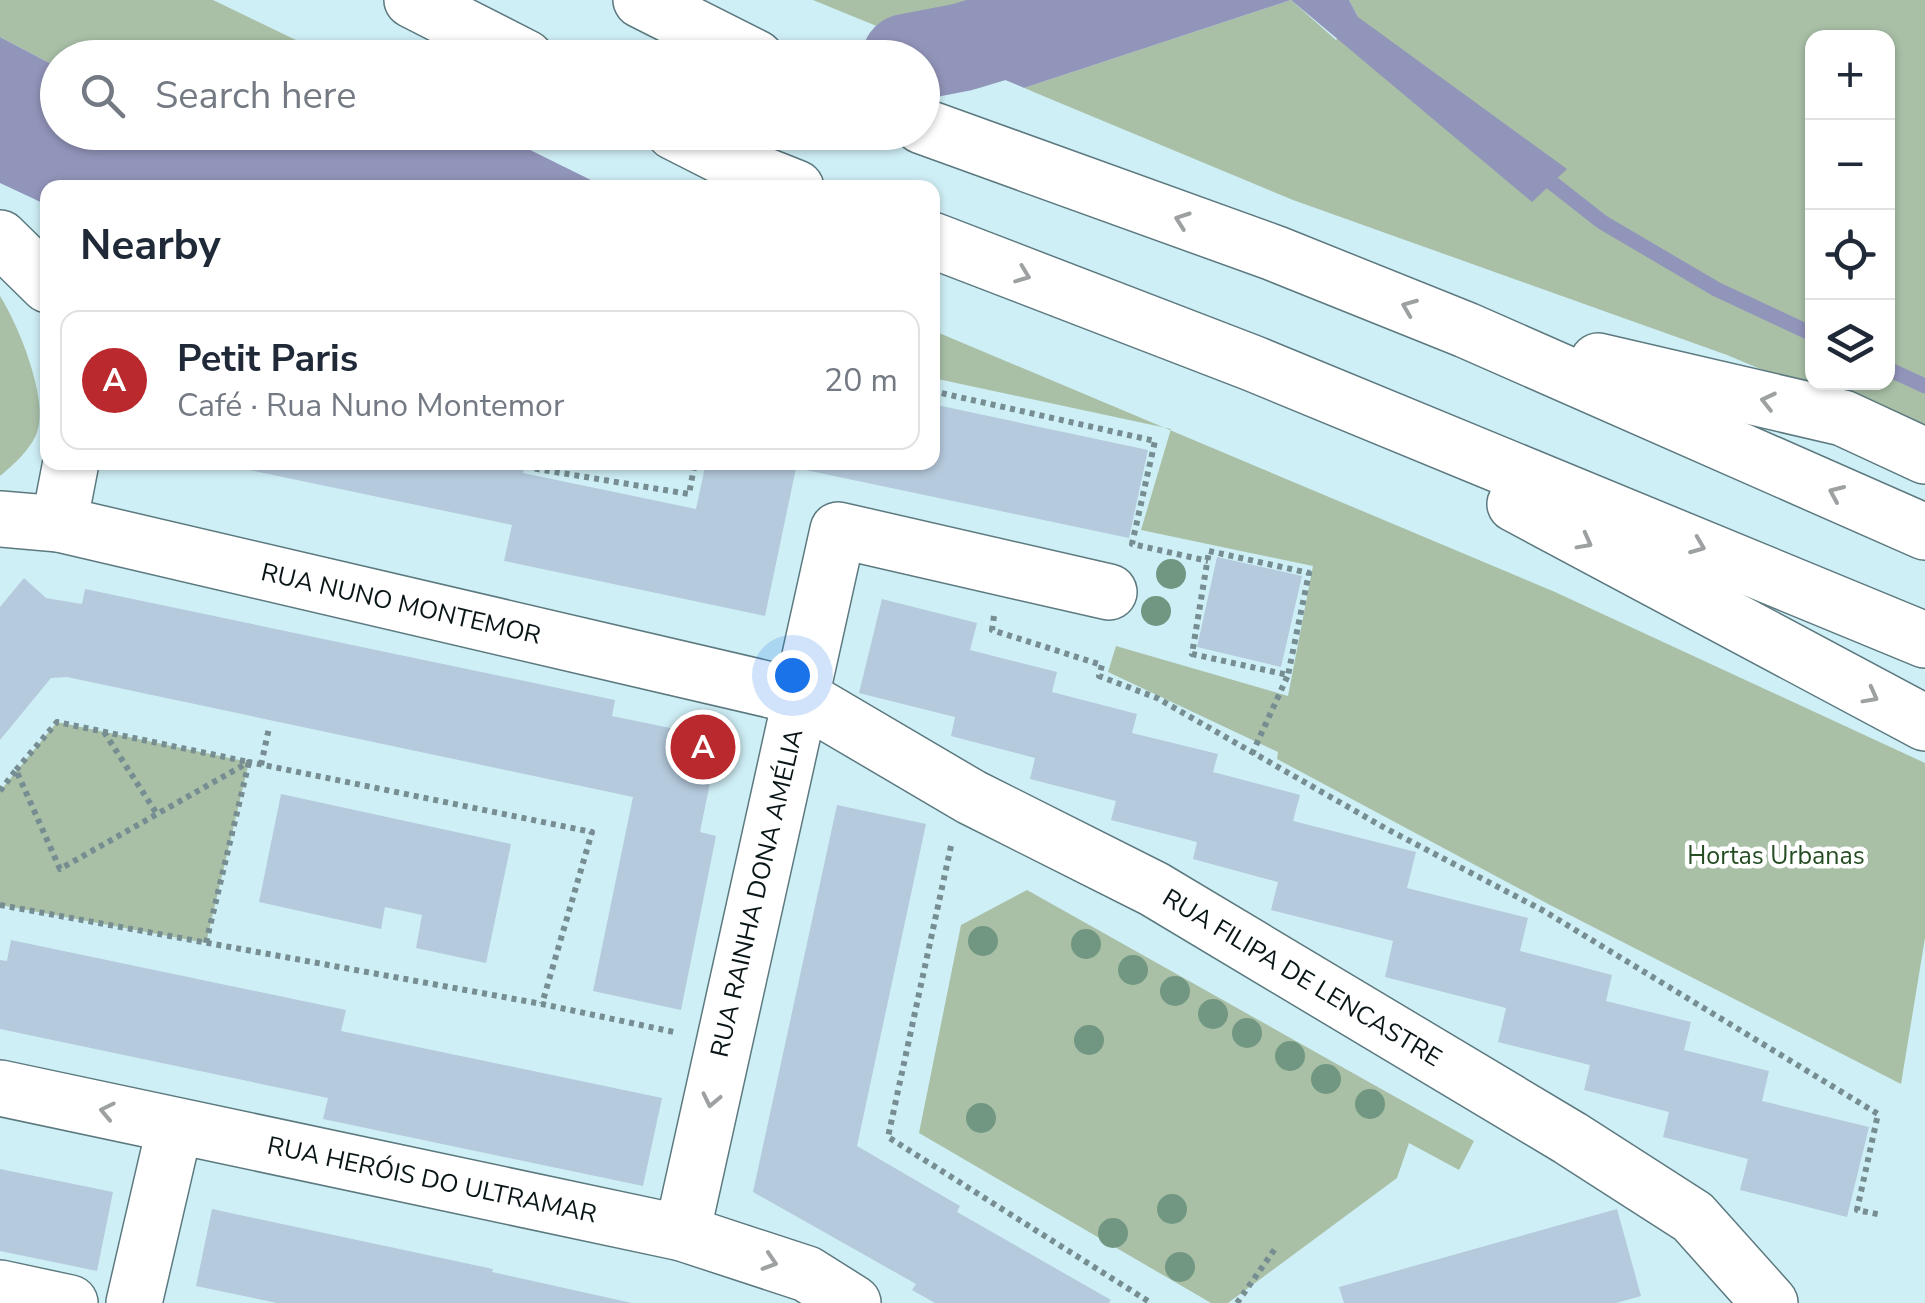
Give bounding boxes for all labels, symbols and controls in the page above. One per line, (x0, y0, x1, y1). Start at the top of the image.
map controls (1805, 30, 1895, 390)
button: + (1805, 30, 1895, 120)
search box (40, 40, 940, 150)
icon: search (75, 68, 130, 123)
text: Search here (155, 70, 356, 121)
button: − (1805, 120, 1895, 210)
button: locate (1805, 210, 1895, 300)
one-way arrow (1174, 211, 1191, 232)
text: Nearby (80, 217, 221, 274)
one-way arrow (1014, 264, 1031, 284)
one-way arrow (1402, 299, 1419, 319)
button: layers (1805, 300, 1895, 390)
text: Petit Paris (177, 333, 358, 384)
text: A (103, 359, 126, 402)
text: 20 m (824, 359, 898, 402)
text: Café · Rua Nuno Montemor (177, 384, 564, 427)
one-way arrow (1760, 392, 1777, 413)
one-way arrow (1828, 485, 1846, 505)
one-way arrow (1574, 530, 1592, 549)
one-way arrow (1689, 535, 1706, 555)
street label: RUA NUNO MONTEMOR (258, 555, 545, 653)
your location (767, 650, 818, 701)
one-way arrow (1860, 683, 1878, 703)
pin: A (670, 710, 736, 784)
street label: RUA RAINHA DONA AMÉLIA (703, 726, 811, 1060)
park label: Hortas Urbanas (1687, 839, 1865, 873)
street label: RUA FILIPA DE LENCASTRE (1156, 881, 1448, 1075)
one-way arrow (702, 1091, 723, 1108)
one-way arrow (99, 1102, 116, 1123)
street label: RUA HERÓIS DO ULTRAMAR (264, 1128, 600, 1232)
one-way arrow (761, 1251, 778, 1271)

